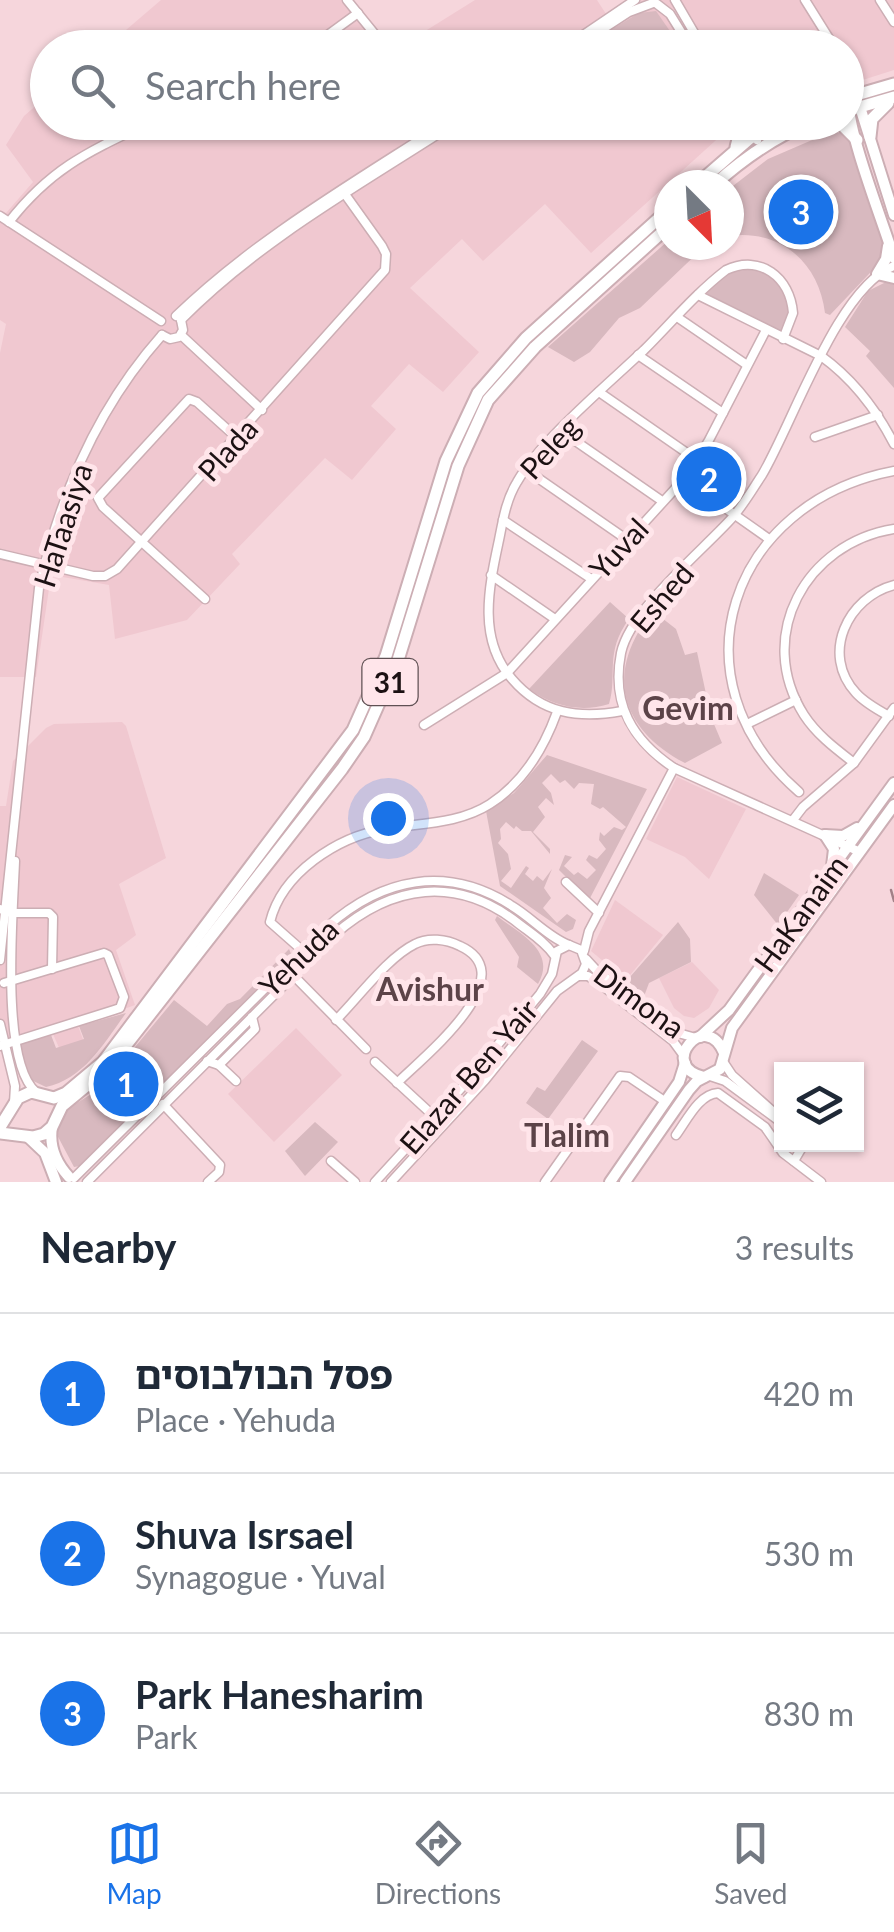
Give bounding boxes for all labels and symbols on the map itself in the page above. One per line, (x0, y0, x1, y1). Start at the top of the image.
north arrow (654, 170, 744, 260)
pin: 3 (768, 174, 834, 250)
street label: Peleg (512, 408, 586, 486)
street label: Plada (190, 410, 264, 488)
pin: 2 (676, 442, 742, 516)
street label: HaTaasiya (25, 459, 99, 591)
street label: Yuval (581, 510, 655, 586)
street label: Eshed (622, 555, 700, 639)
road number: 31 (362, 659, 418, 705)
district label: Gevim (642, 688, 734, 727)
your location (363, 793, 414, 844)
street label: HaKanaim (746, 848, 854, 978)
street label: Yehuda (251, 911, 345, 1003)
street label: Dimona (588, 955, 692, 1045)
district label: Avishur (375, 969, 484, 1008)
street label: Elazar Ben Yair (391, 992, 545, 1160)
pin: 1 (94, 1046, 158, 1122)
district label: Tlalim (524, 1115, 610, 1154)

